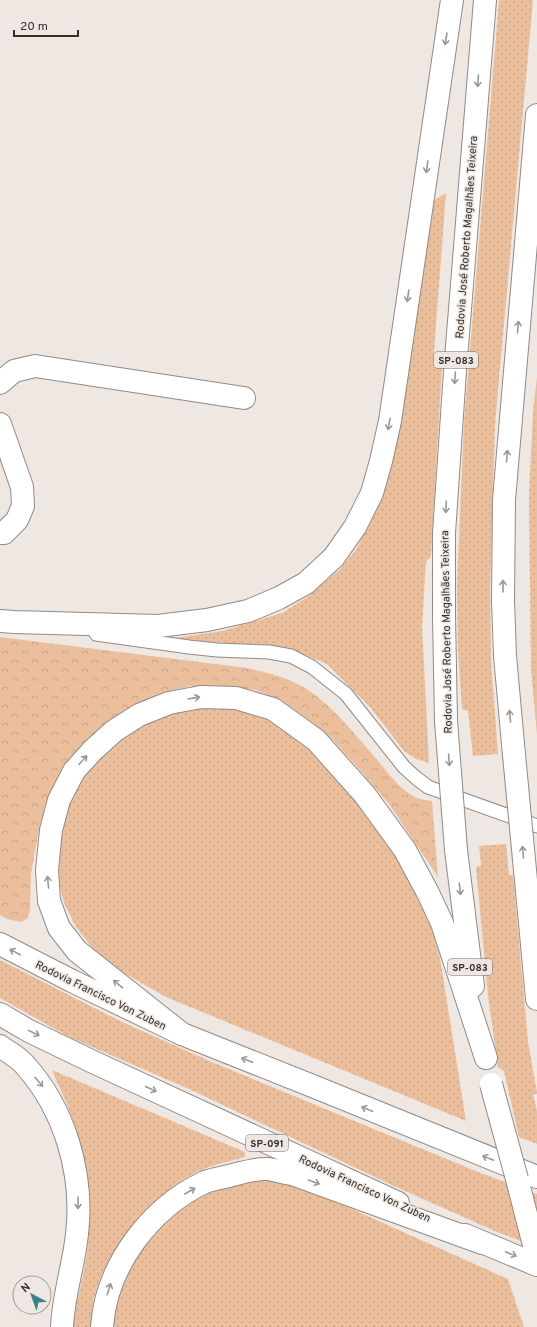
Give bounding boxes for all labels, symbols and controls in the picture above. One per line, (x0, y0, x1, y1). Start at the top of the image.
scale bar (14, 12, 78, 38)
text: 20 m (20, 19, 48, 35)
one-way arrow (442, 32, 450, 45)
one-way arrow (475, 74, 482, 87)
street label: Rodovia José Roberto Magalhães Teixeira (453, 135, 481, 339)
one-way arrow (423, 160, 431, 173)
one-way arrow (404, 289, 412, 302)
one-way arrow (514, 321, 522, 334)
road number: SP-083 (434, 352, 478, 368)
one-way arrow (451, 371, 458, 384)
one-way arrow (385, 418, 393, 431)
one-way arrow (504, 450, 511, 463)
one-way arrow (442, 501, 449, 514)
street label: Rodovia José Roberto Magalhães Teixeira (438, 530, 456, 734)
one-way arrow (499, 580, 507, 593)
one-way arrow (187, 694, 200, 702)
one-way arrow (506, 710, 514, 723)
one-way arrow (445, 753, 452, 766)
one-way arrow (78, 756, 87, 766)
one-way arrow (520, 846, 527, 859)
one-way arrow (44, 876, 51, 889)
one-way arrow (457, 882, 464, 895)
one-way arrow (9, 947, 21, 955)
street label: Rodovia Francisco Von Zuben (33, 958, 168, 1034)
road number: SP-083 (448, 959, 492, 975)
one-way arrow (113, 980, 124, 988)
one-way arrow (28, 1030, 40, 1037)
one-way arrow (241, 1056, 253, 1064)
one-way arrow (34, 1076, 43, 1087)
one-way arrow (145, 1086, 157, 1093)
one-way arrow (362, 1104, 374, 1112)
road number: SP-091 (246, 1135, 288, 1151)
street label: Rodovia Francisco Von Zuben (296, 1152, 433, 1226)
one-way arrow (482, 1153, 494, 1161)
one-way arrow (308, 1179, 320, 1187)
one-way arrow (184, 1186, 196, 1194)
one-way arrow (74, 1196, 82, 1209)
one-way arrow (505, 1251, 517, 1259)
north arrow (12, 1275, 52, 1315)
text: N (19, 1280, 34, 1296)
one-way arrow (106, 1283, 113, 1296)

